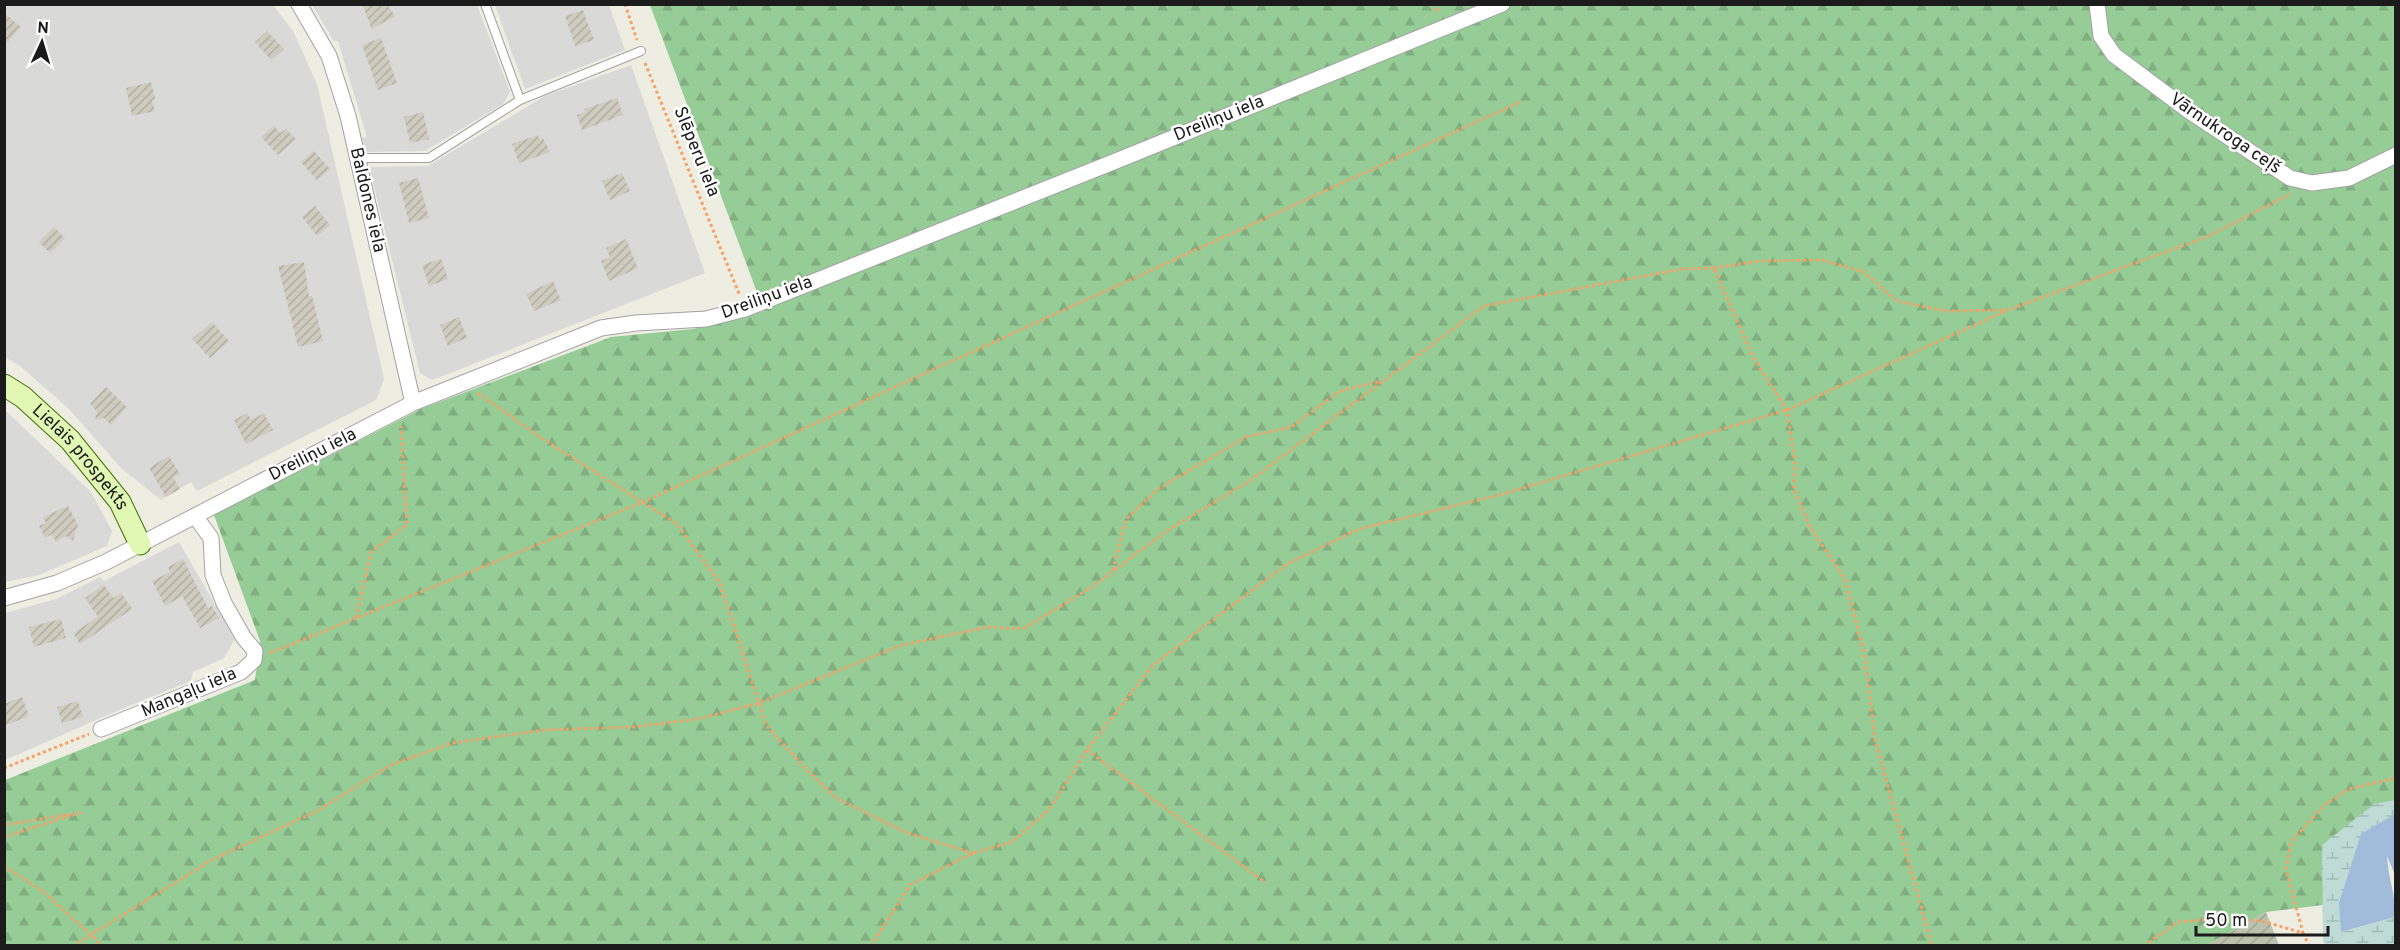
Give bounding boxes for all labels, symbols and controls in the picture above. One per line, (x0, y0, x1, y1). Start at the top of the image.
north arrow (12, 12, 72, 72)
text: N (36, 19, 49, 39)
street label: Vārnukroga ceļš (2165, 88, 2285, 180)
street label: Dreiliņu iela (1170, 90, 1268, 148)
street label: Slēperu iela (667, 104, 725, 200)
street label: Baldones iela (344, 145, 390, 255)
street label: Dreiliņu iela (718, 271, 816, 325)
street label: Lielais prospekts (27, 399, 134, 514)
street label: Dreiliņu iela (265, 423, 361, 487)
street label: Mangaļu iela (138, 663, 240, 723)
scale bar (2196, 899, 2328, 937)
text: 50 m (2205, 910, 2247, 933)

